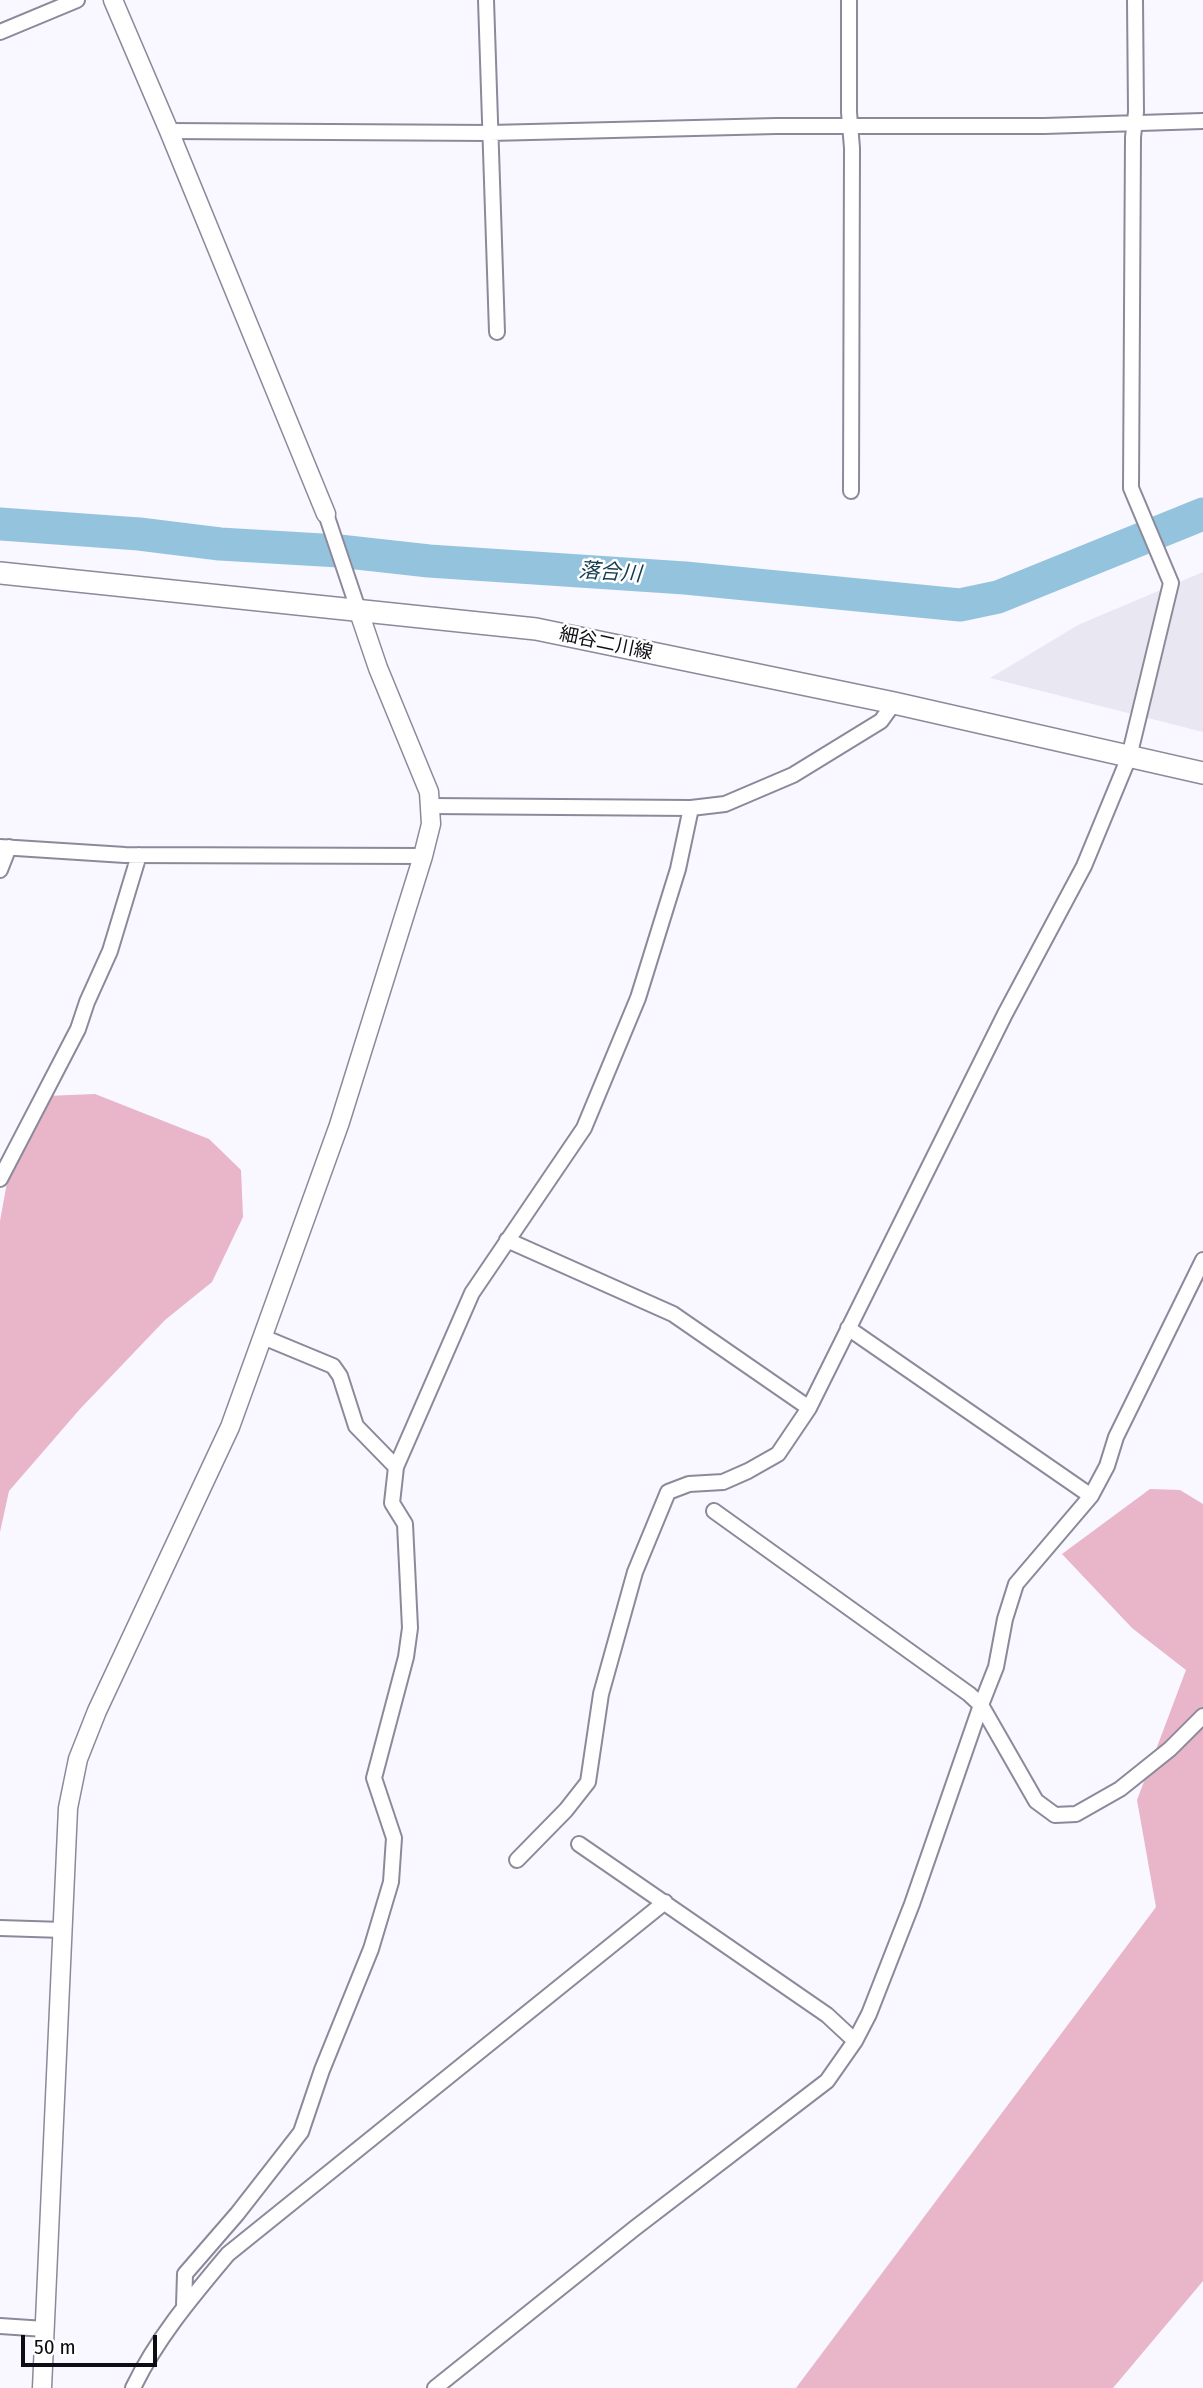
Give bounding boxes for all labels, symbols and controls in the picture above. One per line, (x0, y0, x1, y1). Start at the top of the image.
water label: 落合川 (578, 558, 642, 588)
street label: 細谷二川線 (557, 623, 655, 665)
scale bar (24, 2322, 161, 2366)
text: 50 m (34, 2334, 76, 2360)

